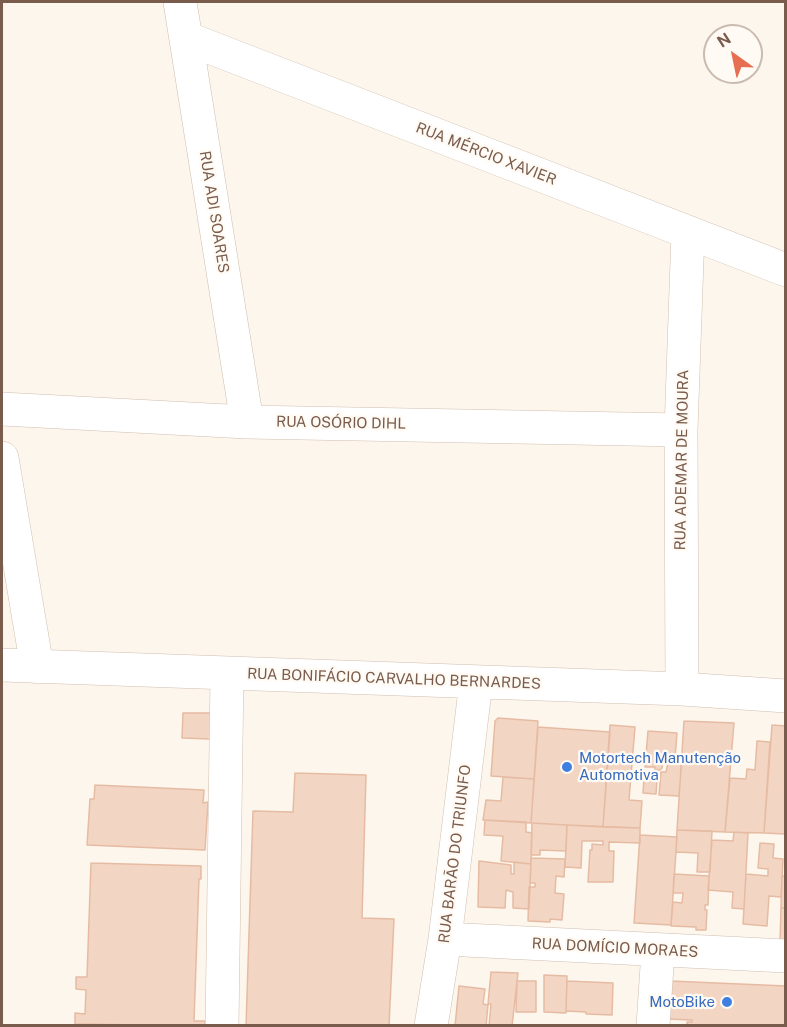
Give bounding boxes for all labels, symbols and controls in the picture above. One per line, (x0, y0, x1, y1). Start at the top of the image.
north arrow (703, 24, 763, 84)
text: N (714, 29, 734, 52)
street label: RUA MÉRCIO XAVIER (413, 119, 559, 189)
street label: RUA ADI SOARES (195, 150, 233, 274)
street label: RUA ADEMAR DE MOURA (671, 369, 693, 551)
street label: RUA OSÓRIO DIHL (276, 413, 406, 433)
street label: RUA BONIFÁCIO CARVALHO BERNARDES (247, 665, 541, 693)
place label: Motortech Manutenção Automotiva (579, 749, 741, 784)
marker: Motortech Manutenção Automotiva (560, 760, 574, 774)
street label: RUA BARÃO DO TRIUNFO (435, 764, 475, 944)
street label: RUA DOMÍCIO MORAES (531, 935, 699, 961)
place label: MotoBike (649, 993, 715, 1011)
marker: MotoBike (720, 995, 734, 1009)

